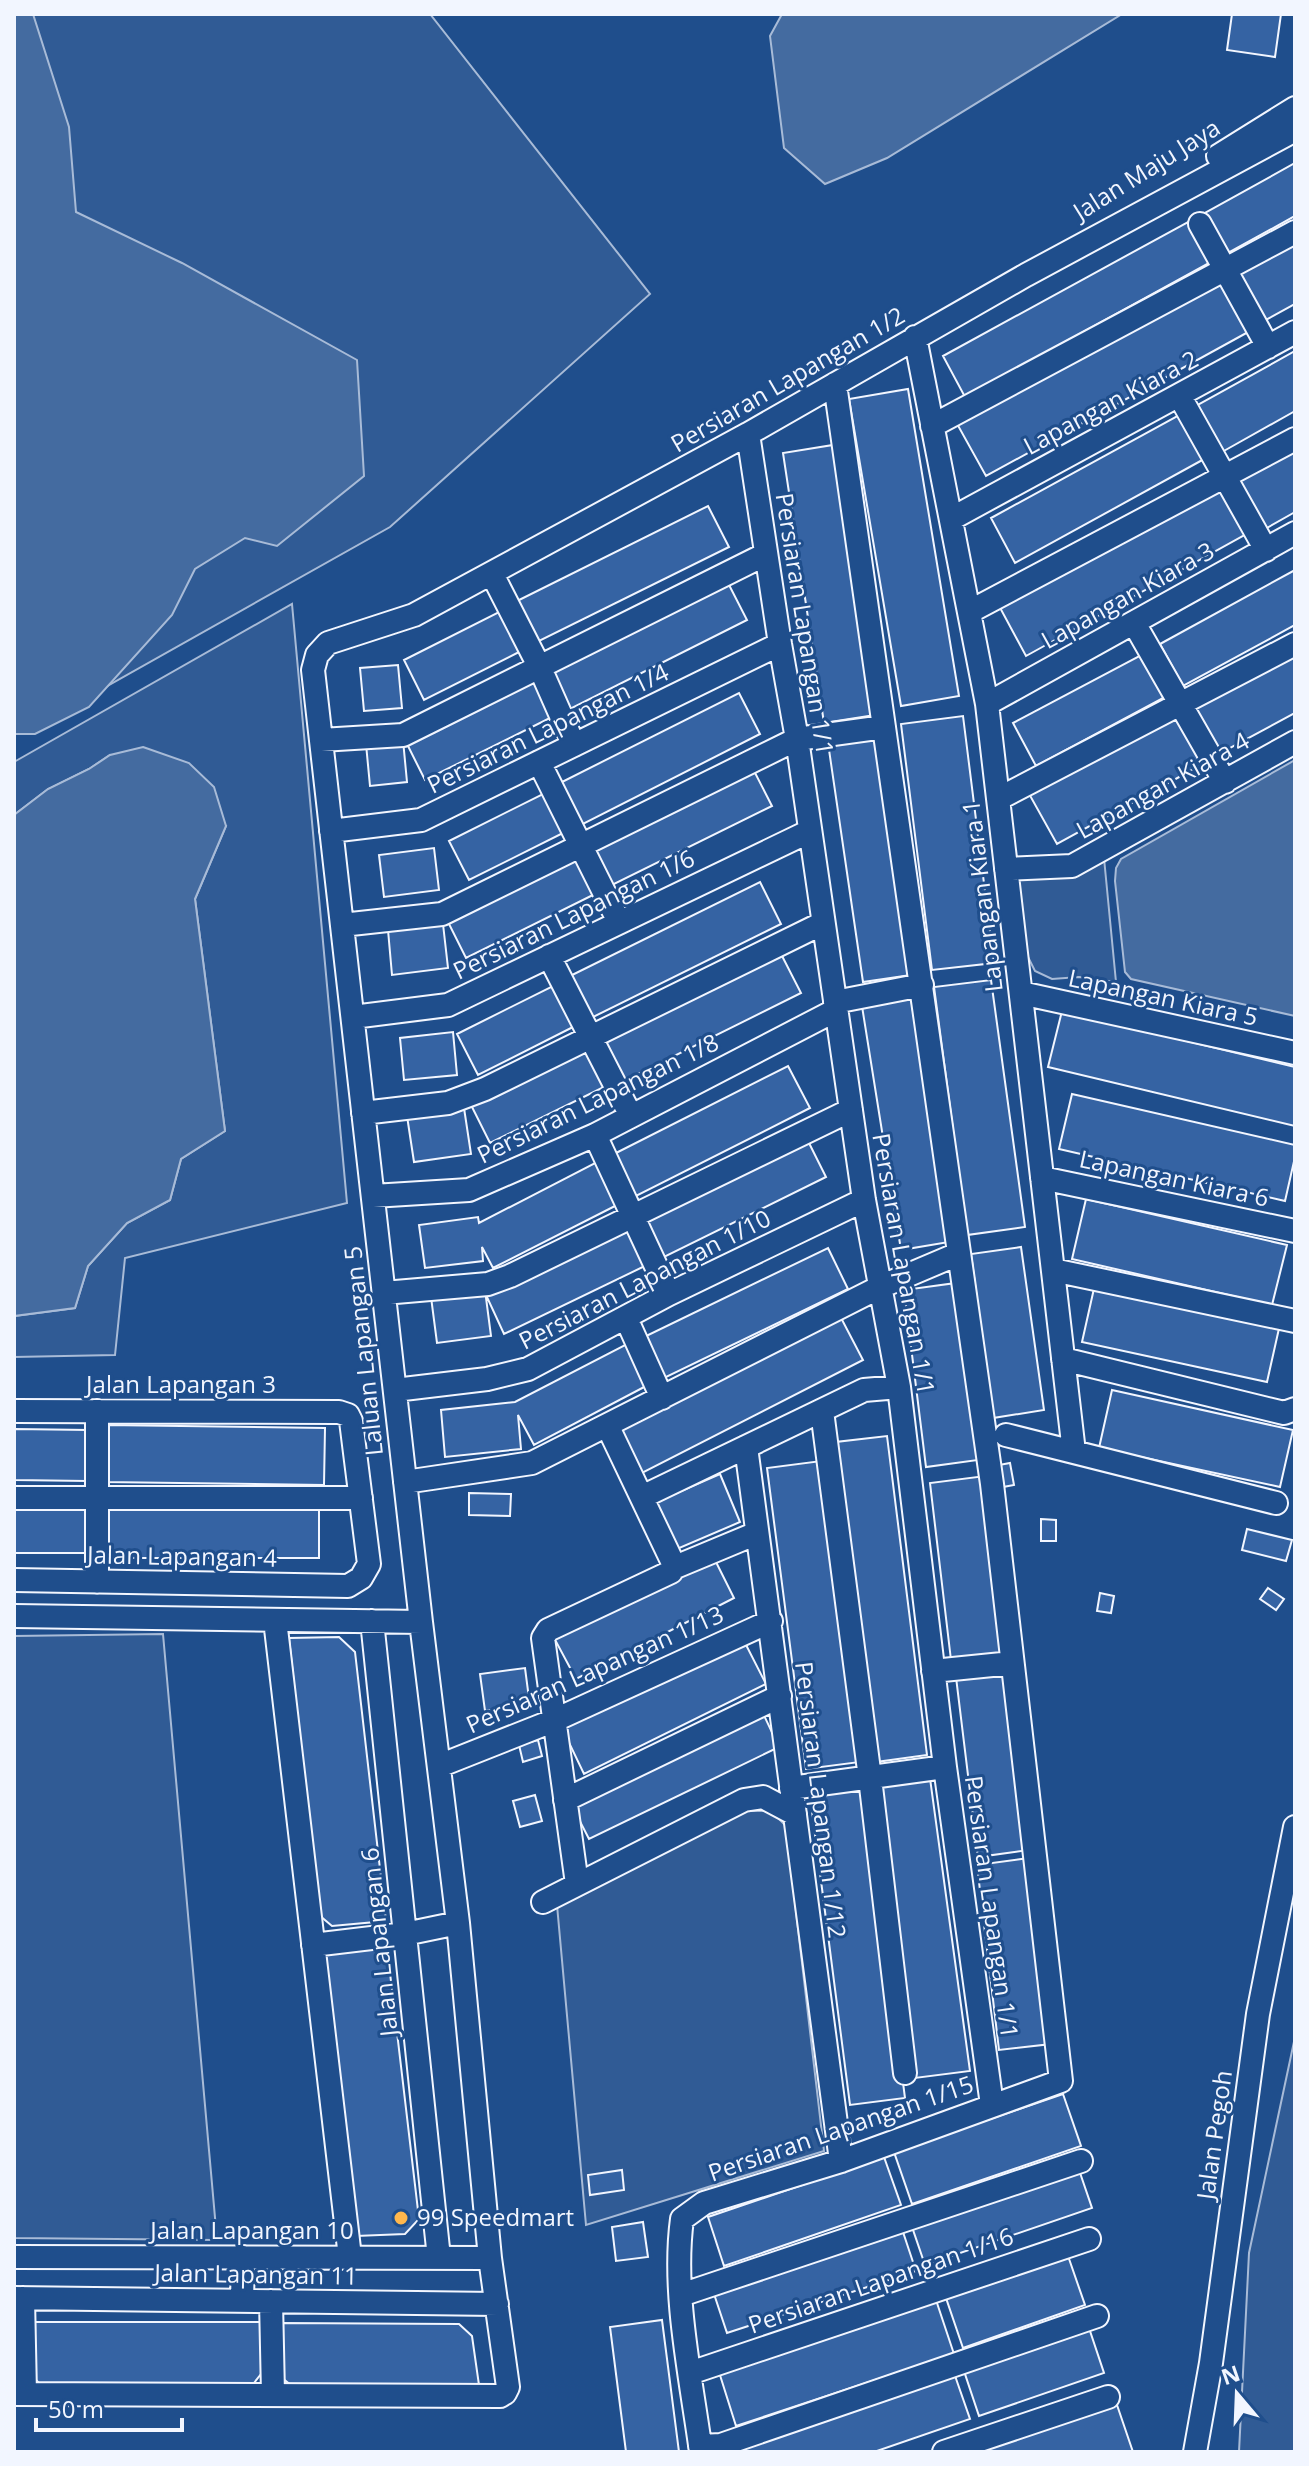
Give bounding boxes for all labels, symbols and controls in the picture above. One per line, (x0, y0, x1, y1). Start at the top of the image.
street label: Jalan Maju Jaya (1065, 110, 1226, 228)
street label: Persiaran Lapangan 1/2 (664, 298, 910, 459)
street label: Lapangan Kiara 2 (1017, 342, 1203, 462)
street label: Persiaran Lapangan 1/1 (768, 490, 842, 757)
street label: Lapangan Kiara 3 (1035, 533, 1220, 656)
street label: Persiaran Lapangan 1/4 (421, 655, 674, 801)
street label: Lapangan Kiara 4 (1070, 723, 1255, 846)
street label: Lapangan Kiara 1 (953, 798, 1010, 994)
street label: Persiaran Lapangan 1/6 (447, 841, 700, 987)
street label: Lapangan Kiara 5 (1065, 960, 1261, 1033)
street label: Persiaran Lapangan 1/8 (471, 1025, 724, 1171)
street label: Persiaran Lapangan 1/1 (865, 1130, 944, 1397)
street label: Lapangan Kiara 6 (1076, 1141, 1272, 1214)
street label: Persiaran Lapangan 1/10 (513, 1201, 776, 1357)
street label: Laluan Lapangan 5 (335, 1245, 390, 1458)
street label: Jalan Lapangan 3 (84, 1367, 276, 1400)
street label: Jalan Lapangan 4 (85, 1537, 277, 1574)
street label: Persiaran Lapangan 1/13 (460, 1597, 728, 1740)
street label: Persiaran Lapangan 1/12 (788, 1660, 855, 1940)
street label: Persiaran Lapangan 1/1 (958, 1773, 1027, 2040)
street label: Jalan Lapangan 6 (352, 1846, 405, 2040)
street label: Persiaran Lapangan 1/15 (703, 2067, 978, 2189)
street label: Jalan Pegoh (1188, 2068, 1239, 2204)
place label: 99 Speedmart (417, 2200, 574, 2233)
marker: 99 Speedmart (392, 2209, 410, 2227)
street label: Jalan Lapangan 10 (148, 2213, 354, 2246)
street label: Persiaran Lapangan 1/16 (743, 2219, 1018, 2341)
street label: Jalan Lapangan 11 (152, 2255, 358, 2292)
north arrow (1197, 2354, 1277, 2434)
text: N (1217, 2357, 1244, 2391)
scale bar (36, 2382, 182, 2432)
text: 50 m (48, 2392, 104, 2425)

